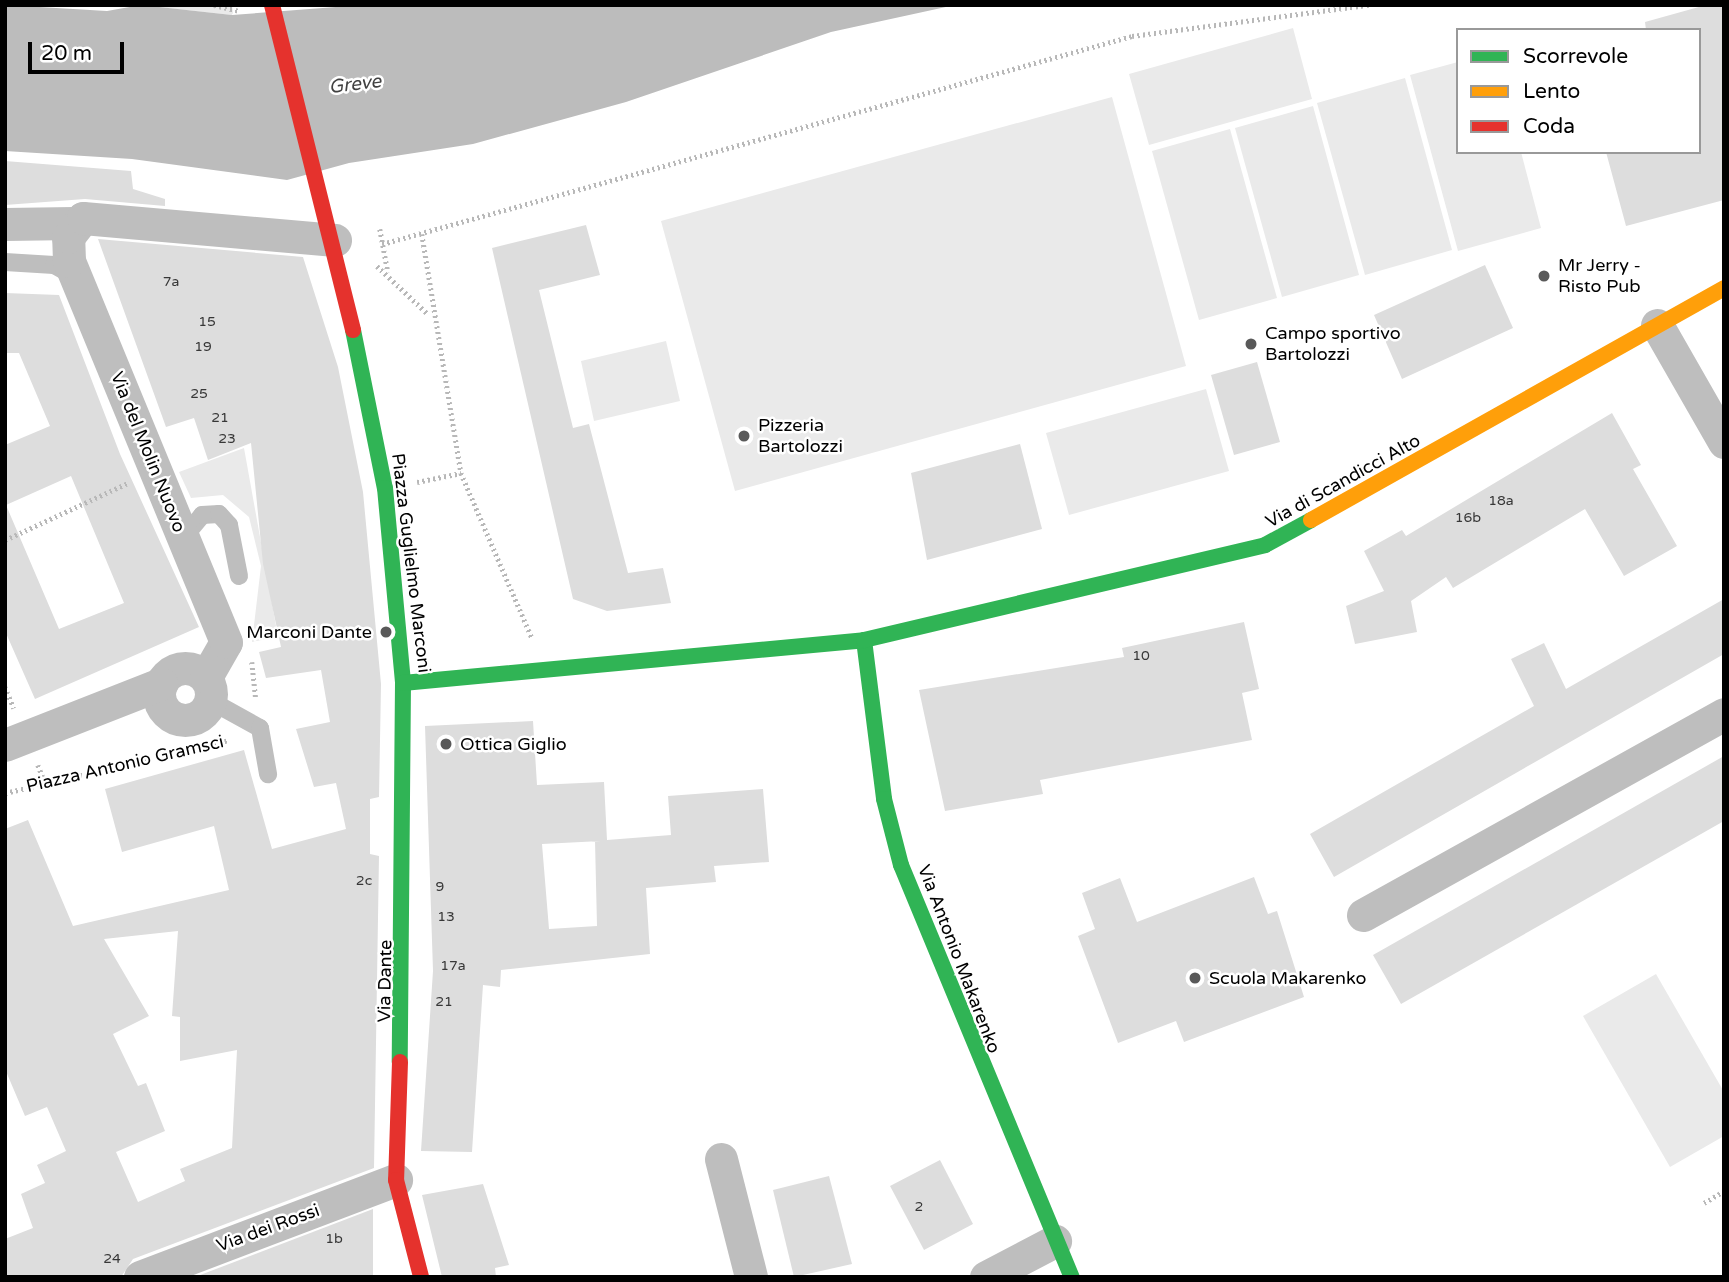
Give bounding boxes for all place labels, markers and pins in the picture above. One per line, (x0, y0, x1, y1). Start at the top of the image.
place label: Mr Jerry - Risto Pub (1558, 255, 1641, 298)
marker: Mr Jerry - Risto Pub (1536, 268, 1552, 284)
place label: Campo sportivo Bartolozzi (1265, 323, 1401, 366)
marker: Campo sportivo Bartolozzi (1243, 336, 1259, 352)
place label: Pizzeria Bartolozzi (758, 415, 843, 458)
marker: Pizzeria Bartolozzi (736, 428, 752, 444)
place label: Marconi Dante (246, 621, 372, 643)
marker: Marconi Dante (378, 624, 394, 640)
place label: Ottica Giglio (460, 733, 567, 755)
marker: Ottica Giglio (438, 736, 454, 752)
place label: Scuola Makarenko (1209, 967, 1366, 989)
marker: Scuola Makarenko (1187, 970, 1203, 986)

